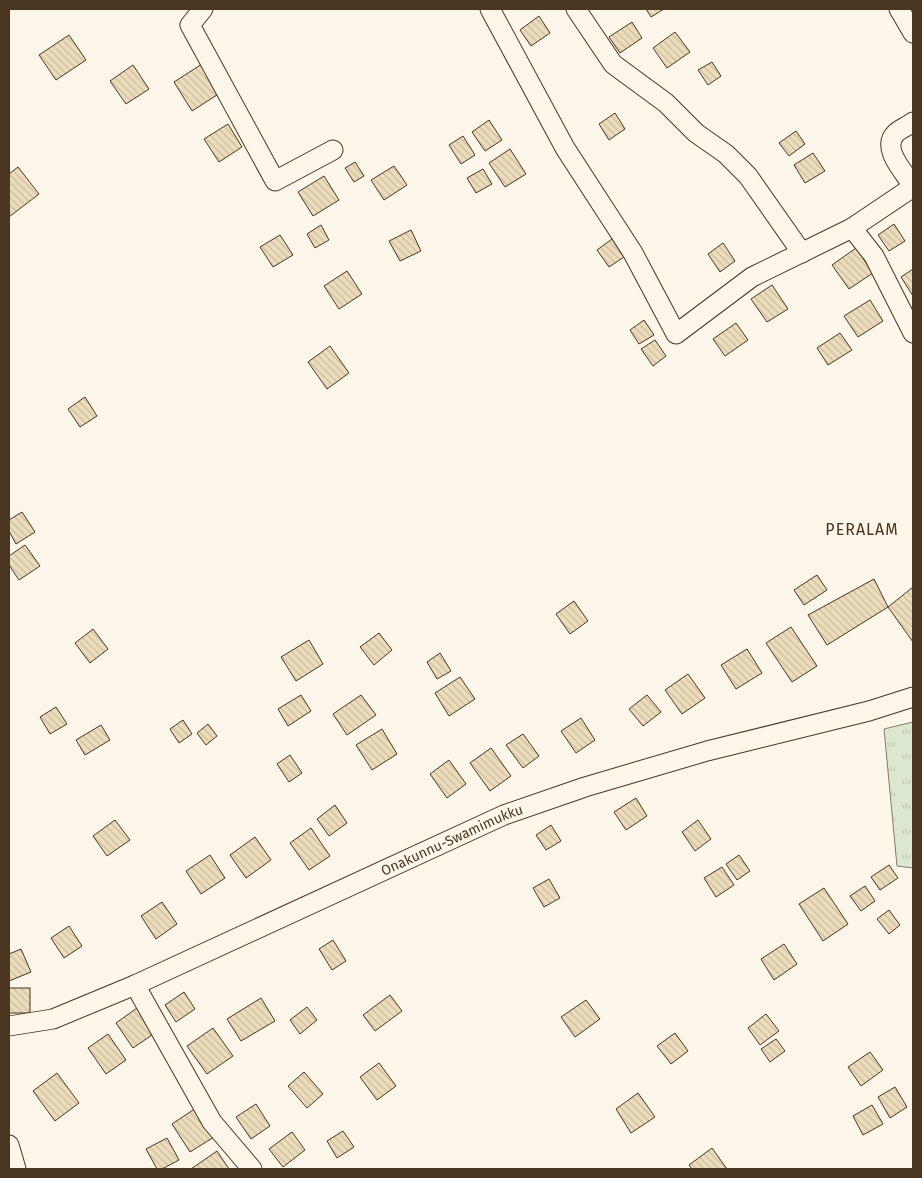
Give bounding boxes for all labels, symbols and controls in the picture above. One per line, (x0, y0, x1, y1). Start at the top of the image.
district label: PERALAM (825, 520, 899, 539)
street label: Onakunnu-Swamimukku (378, 801, 525, 879)

